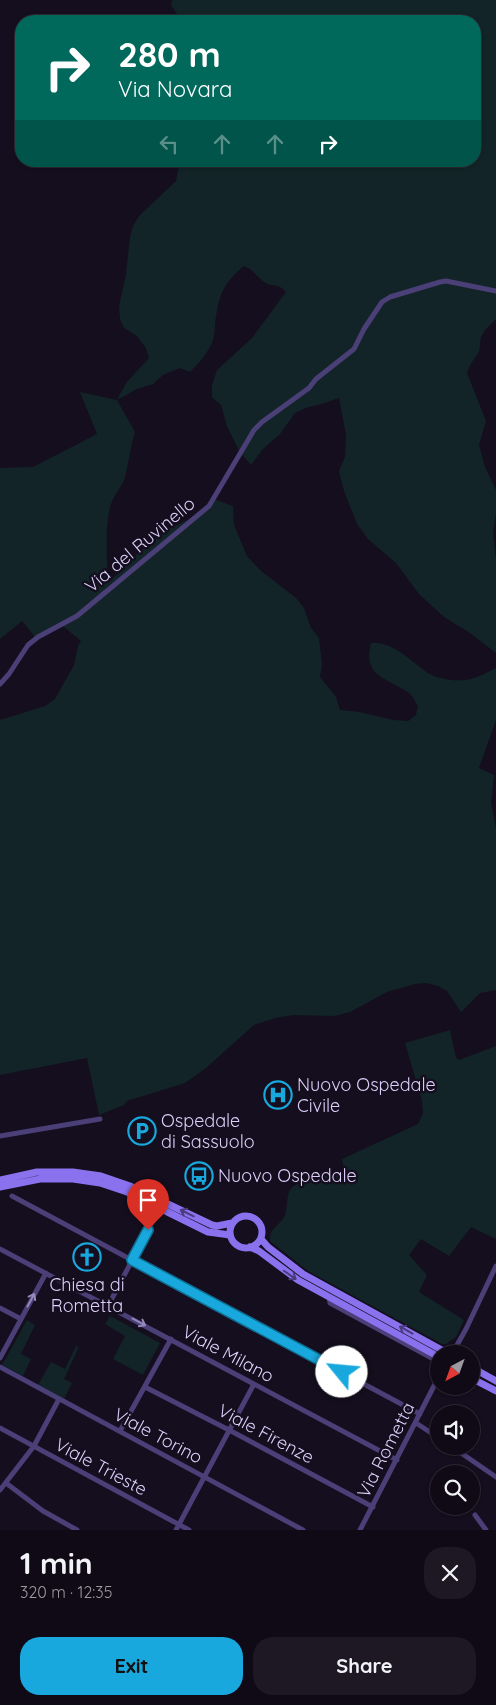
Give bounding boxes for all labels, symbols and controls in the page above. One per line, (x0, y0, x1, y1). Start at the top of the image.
text: 280 m (118, 32, 221, 76)
icon: right (35, 35, 100, 100)
text: Via Novara (118, 75, 232, 103)
icon: left (155, 130, 183, 158)
icon: ahead (208, 130, 236, 158)
icon: ahead (261, 130, 289, 158)
icon: right (314, 130, 342, 158)
street label: Via del Ruvinello (80, 492, 199, 597)
place label: Nuovo Ospedale Civile (297, 1073, 436, 1117)
hospital icon: Nuovo Ospedale Civile (263, 1080, 293, 1110)
place label: Ospedale di Sassuolo (161, 1109, 255, 1153)
parking icon: Ospedale di Sassuolo (127, 1116, 157, 1146)
bus stop icon: Nuovo Ospedale (184, 1161, 214, 1191)
place label: Nuovo Ospedale (218, 1164, 357, 1187)
pin (127, 1179, 169, 1230)
icon: arrive (134, 1186, 162, 1214)
one-way arrow (180, 1207, 195, 1217)
church icon: Chiesa di Rometta (72, 1242, 102, 1272)
one-way arrow (283, 1270, 297, 1280)
place label: Chiesa di Rometta (49, 1273, 125, 1317)
one-way arrow (27, 1293, 36, 1308)
one-way arrow (132, 1317, 147, 1327)
street label: Viale Milano (178, 1320, 278, 1387)
one-way arrow (400, 1325, 414, 1335)
position arrow (315, 1345, 367, 1397)
north arrow (430, 1345, 480, 1395)
map controls (430, 1345, 480, 1515)
street label: Via Rometta (352, 1398, 419, 1501)
street label: Viale Firenze (214, 1399, 318, 1468)
street label: Viale Torino (110, 1403, 207, 1469)
button: sound (430, 1405, 480, 1455)
street label: Viale Trieste (51, 1433, 151, 1500)
button: search (430, 1465, 480, 1515)
text: 1 min (20, 1544, 93, 1582)
button: close (424, 1547, 476, 1599)
text: 320 m · 12:35 (20, 1582, 112, 1602)
button: Exit (20, 1637, 243, 1695)
button: Share (253, 1637, 476, 1695)

